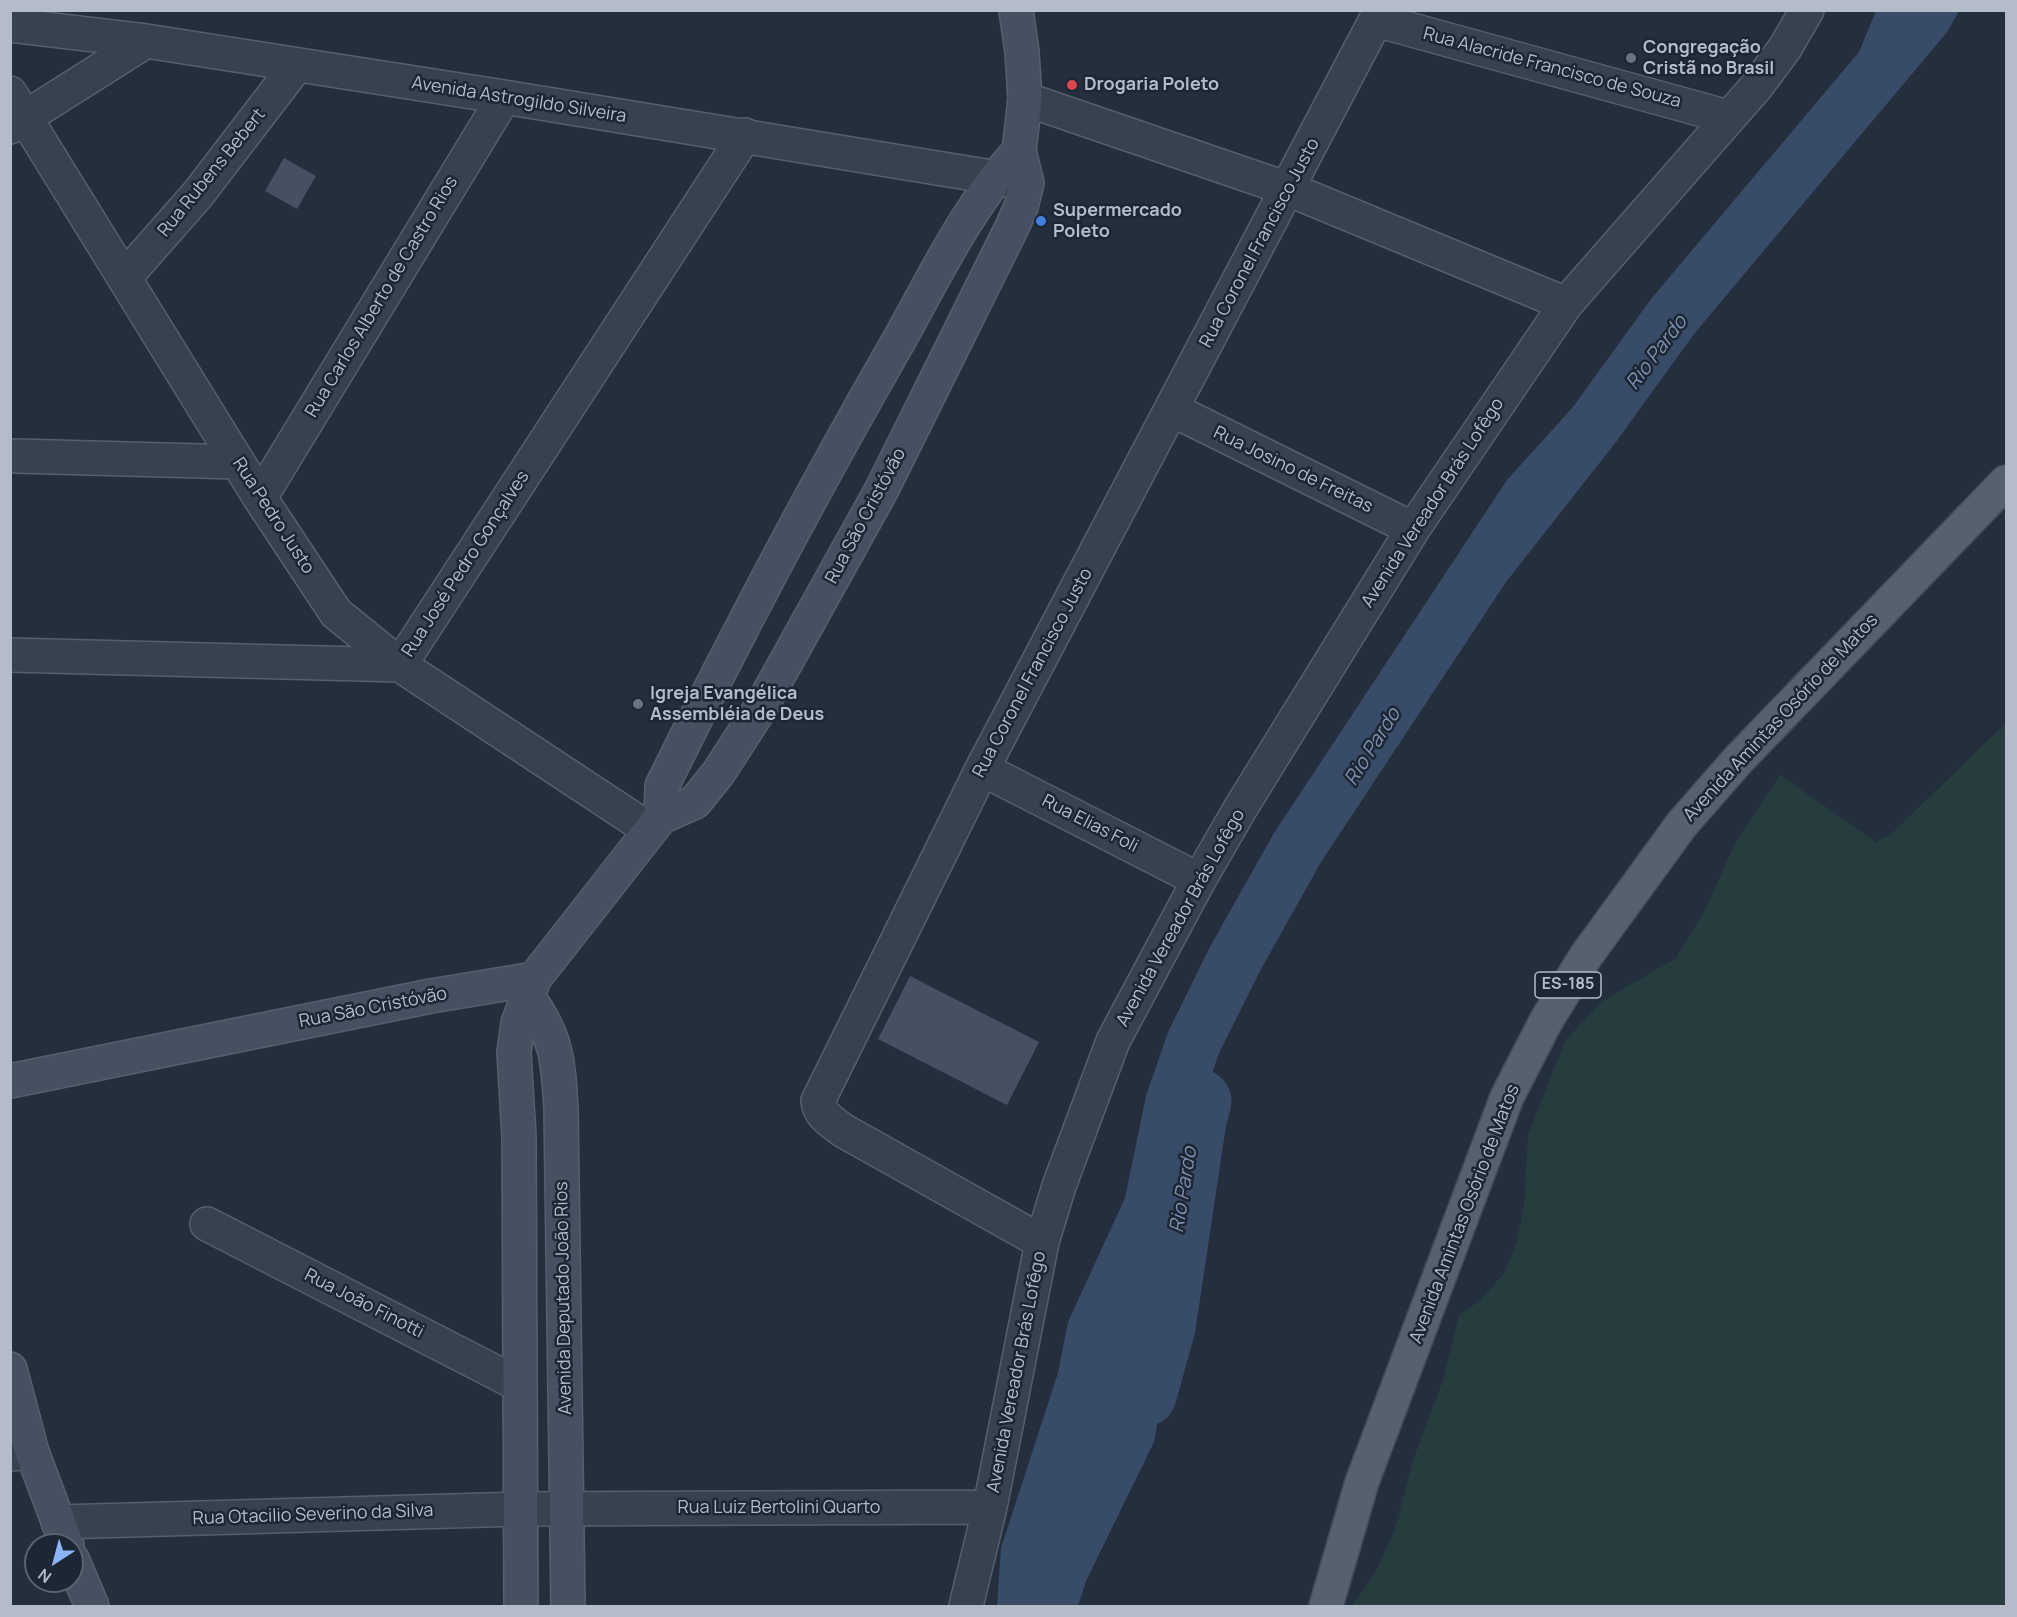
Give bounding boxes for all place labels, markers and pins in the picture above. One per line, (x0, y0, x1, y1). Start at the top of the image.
place label: Congregação Cristã no Brasil (1643, 37, 1774, 80)
marker: Congregação Cristã no Brasil (1624, 51, 1638, 65)
place label: Drogaria Poleto (1084, 74, 1219, 96)
marker: Drogaria Poleto (1065, 78, 1079, 92)
place label: Supermercado Poleto (1053, 200, 1182, 242)
marker: Supermercado Poleto (1034, 214, 1048, 228)
place label: Igreja Evangélica Assembléia de Deus (650, 683, 824, 726)
marker: Igreja Evangélica Assembléia de Deus (631, 697, 645, 711)

